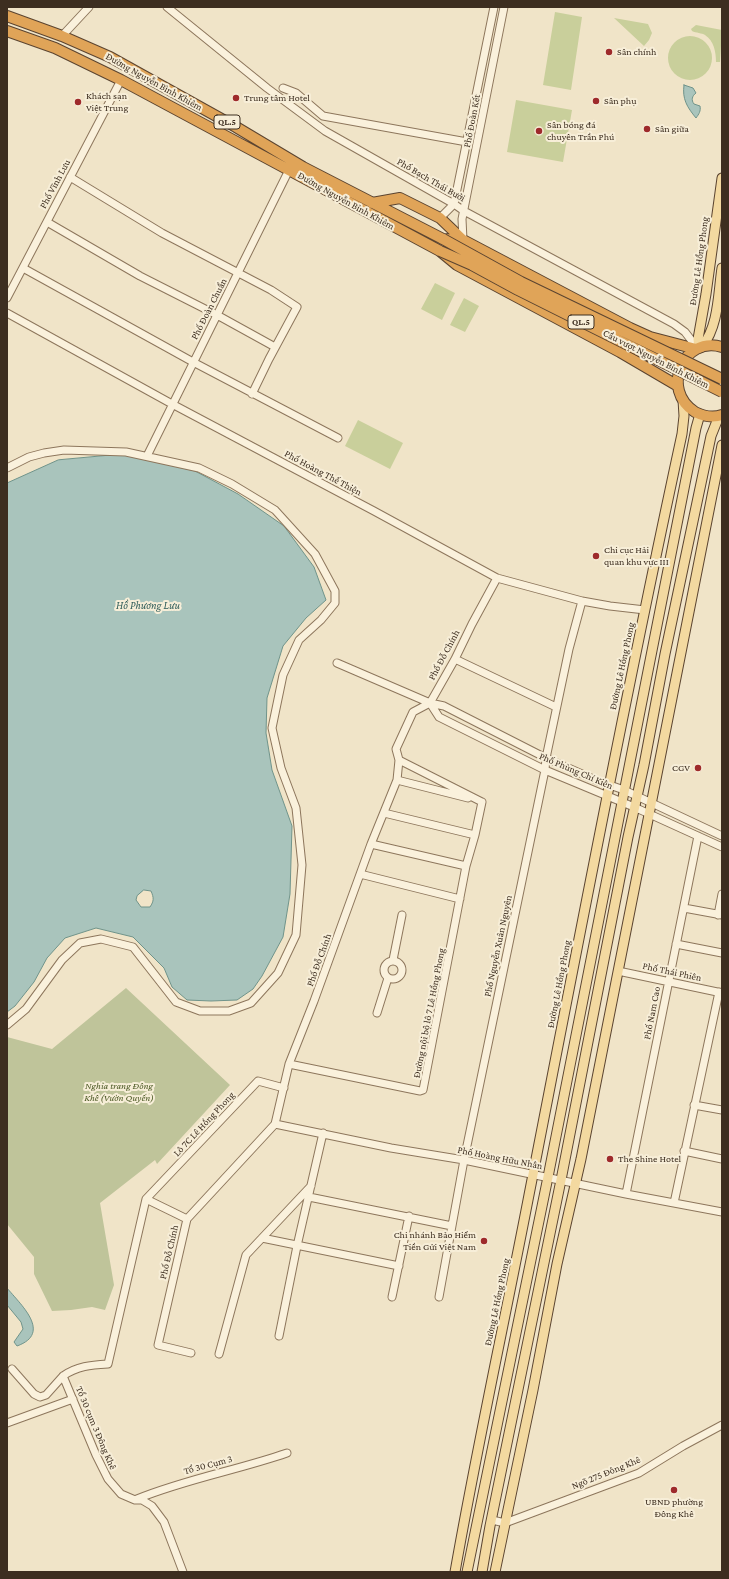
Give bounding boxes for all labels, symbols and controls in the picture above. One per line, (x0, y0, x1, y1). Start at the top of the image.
place label: Sân chính (617, 46, 656, 58)
marker: Sân chính (604, 47, 614, 57)
street label: Đường Nguyễn Bình Khiêm (104, 50, 204, 114)
place label: Khách sạn Việt Trung (86, 90, 128, 114)
place label: Trung tâm Hotel (244, 92, 310, 104)
marker: Trung tâm Hotel (231, 93, 241, 103)
street label: Phố Đoàn Kết (461, 93, 483, 149)
place label: Sân phụ (604, 95, 636, 107)
marker: Sân phụ (591, 96, 601, 106)
marker: Khách sạn Việt Trung (73, 97, 83, 107)
road number: QL.5 (214, 115, 240, 129)
place label: Sân bóng đá chuyên Trần Phú (547, 119, 614, 142)
place label: Sân giữa (655, 123, 689, 135)
marker: Sân giữa (642, 124, 652, 134)
marker: Sân bóng đá chuyên Trần Phú (534, 126, 544, 136)
street label: Phố Bạch Thái Bưởi (395, 156, 467, 204)
street label: Phố Vĩnh Lưu (37, 157, 73, 211)
street label: Đường Nguyễn Bỉnh Khiêm (296, 169, 396, 233)
street label: Đường Lê Hồng Phong (687, 216, 711, 306)
street label: Phố Đoàn Chuẩn (188, 276, 230, 342)
road number: QL.5 (568, 315, 594, 329)
street label: Cầu vượt Nguyễn Bỉnh Khiêm (601, 327, 711, 391)
street label: Phố Hoàng Thế Thiện (282, 448, 364, 498)
place label: Chi cục Hải quan khu vực III (604, 544, 669, 568)
marker: Chi cục Hải quan khu vực III (591, 551, 601, 561)
water label: Hồ Phương Lưu (116, 599, 180, 613)
street label: Đường Lê Hồng Phong (607, 621, 637, 711)
street label: Phố Đỗ Chính (426, 628, 462, 682)
street label: Phố Phùng Chí Kiên (537, 750, 615, 792)
place label: CGV (672, 762, 690, 774)
marker: CGV (693, 763, 703, 773)
street label: Phố Nguyễn Xuân Nguyên (481, 894, 515, 998)
street label: Phố Đỗ Chính (304, 932, 334, 988)
street label: Đường Lê Hồng Phong (545, 939, 573, 1029)
street label: Đường nội bộ lô 7 Lê Hồng Phong (411, 947, 447, 1079)
street label: Phố Thái Phiên (641, 960, 703, 984)
street label: Phố Nam Cao (641, 985, 663, 1041)
park label: Nghia trang Đông Khê (Vườn Quyến) (84, 1080, 154, 1104)
street label: Lô 7C Lê Hồng Phong (171, 1089, 237, 1159)
street label: Phố Hoàng Hữu Nhân (456, 1144, 544, 1172)
place label: The Shine Hotel (618, 1153, 681, 1165)
marker: The Shine Hotel (605, 1154, 615, 1164)
street label: Phố Đỗ Chính (157, 1224, 181, 1280)
place label: Chi nhánh Bảo Hiểm Tiền Gửi Việt Nam (394, 1229, 476, 1252)
marker: Chi nhánh Bảo Hiểm Tiền Gửi Việt Nam (479, 1236, 489, 1246)
street label: Đường Lê Hồng Phong (482, 1257, 512, 1347)
street label: Tổ 30 cụm 3 Đông Khê (73, 1385, 119, 1471)
street label: Tổ 30 Cụm 3 (182, 1453, 234, 1477)
street label: Ngõ 275 Đông Khê (570, 1454, 642, 1492)
marker: UBND phường Đông Khê (669, 1485, 679, 1495)
place label: UBND phường Đông Khê (645, 1496, 703, 1520)

